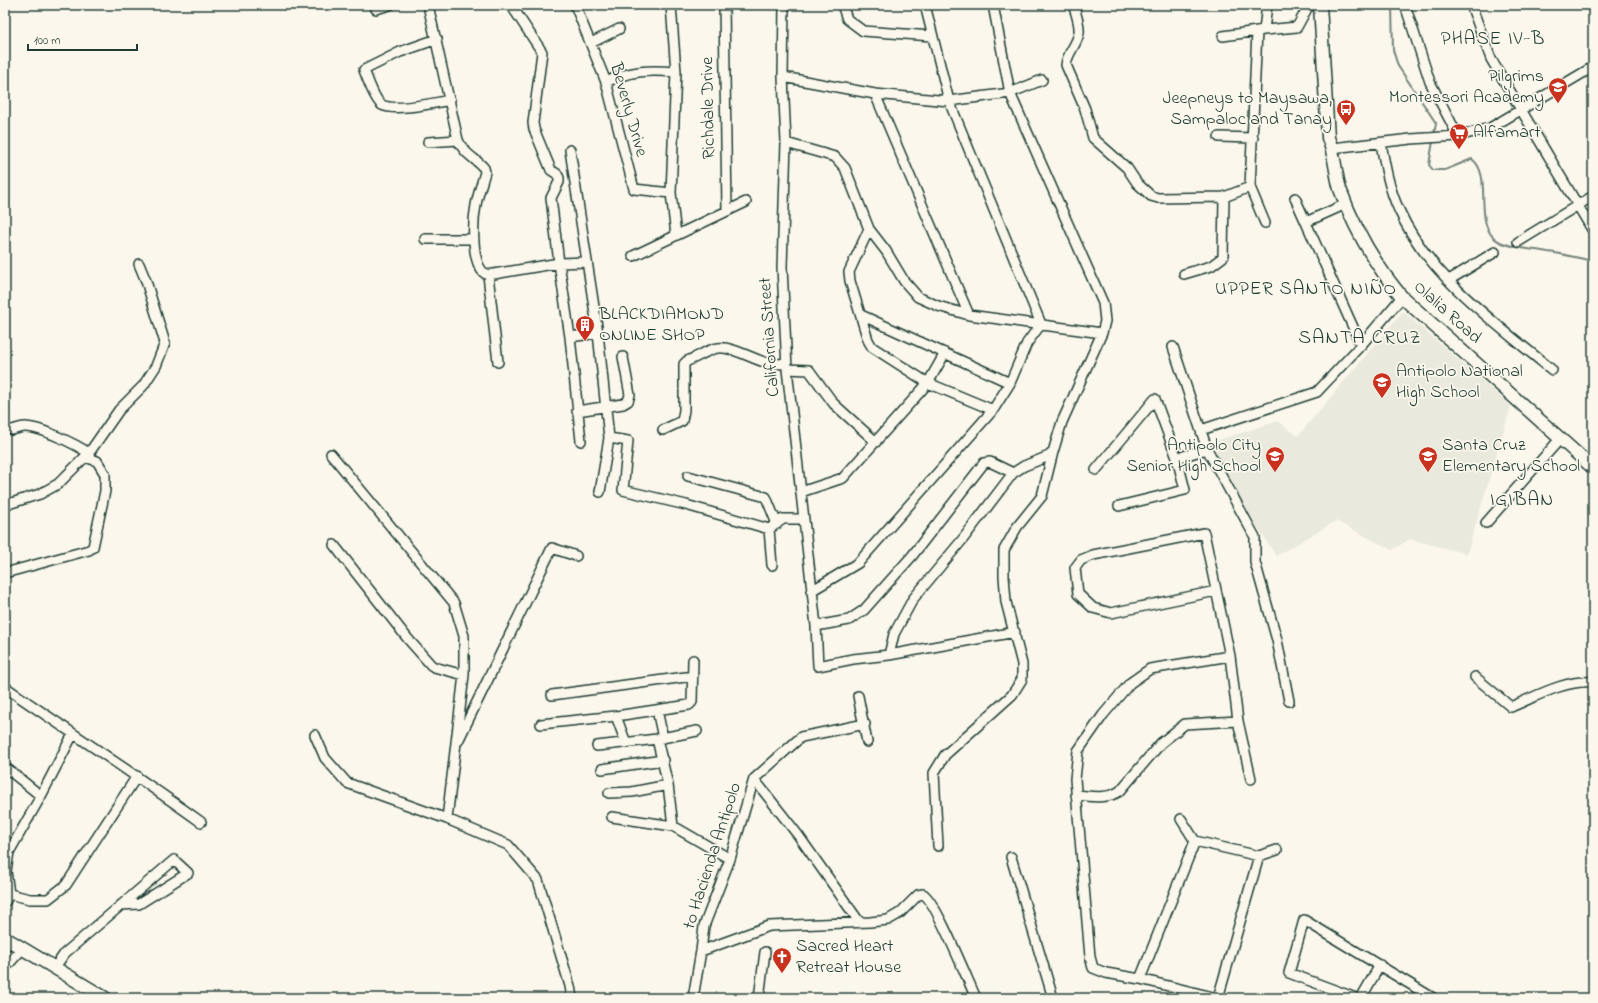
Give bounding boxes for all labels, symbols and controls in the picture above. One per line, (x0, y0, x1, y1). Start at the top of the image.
scale bar (28, 26, 137, 52)
district label: PHASE IV-B (1441, 26, 1545, 53)
text: 100 m (34, 32, 61, 50)
street label: Richdale Drive (695, 55, 723, 160)
street label: Beverly Drive (602, 59, 654, 161)
place label: Pilgrims Montessori Academy (1389, 64, 1544, 111)
school or university icon: Pilgrims Montessori Academy (1547, 76, 1569, 104)
place label: Jeepneys to Maysawa, Sampaloc and Tanay (1163, 86, 1332, 133)
bus stop icon: Jeepneys to Maysawa, Sampaloc and Tanay (1335, 98, 1357, 126)
place label: Alfamart (1473, 120, 1541, 146)
supermarket icon: Alfamart (1448, 122, 1470, 150)
street label: Olalia Road (1407, 275, 1487, 351)
street label: California Street (753, 276, 787, 398)
district label: UPPER SANTO NIÑO (1215, 276, 1397, 303)
place label: BLACKDIAMOND ONLINE SHOP (598, 302, 724, 349)
building icon: BLACKDIAMOND ONLINE SHOP (574, 314, 596, 342)
district label: SANTA CRUZ (1298, 324, 1422, 353)
place label: Antipolo National High School (1396, 359, 1523, 407)
school or university icon: Antipolo National High School (1371, 371, 1393, 399)
place label: Antipolo City Senior High School (1126, 433, 1261, 481)
place label: Santa Cruz Elementary School (1442, 433, 1580, 480)
school or university icon: Antipolo City Senior High School (1264, 445, 1286, 473)
school or university icon: Santa Cruz Elementary School (1417, 445, 1439, 473)
district label: IGIBAN (1490, 487, 1554, 514)
street label: to Hacienda Antipolo (677, 779, 749, 933)
place label: Sacred Heart Retreat House (796, 934, 902, 981)
church icon: Sacred Heart Retreat House (771, 946, 793, 974)

